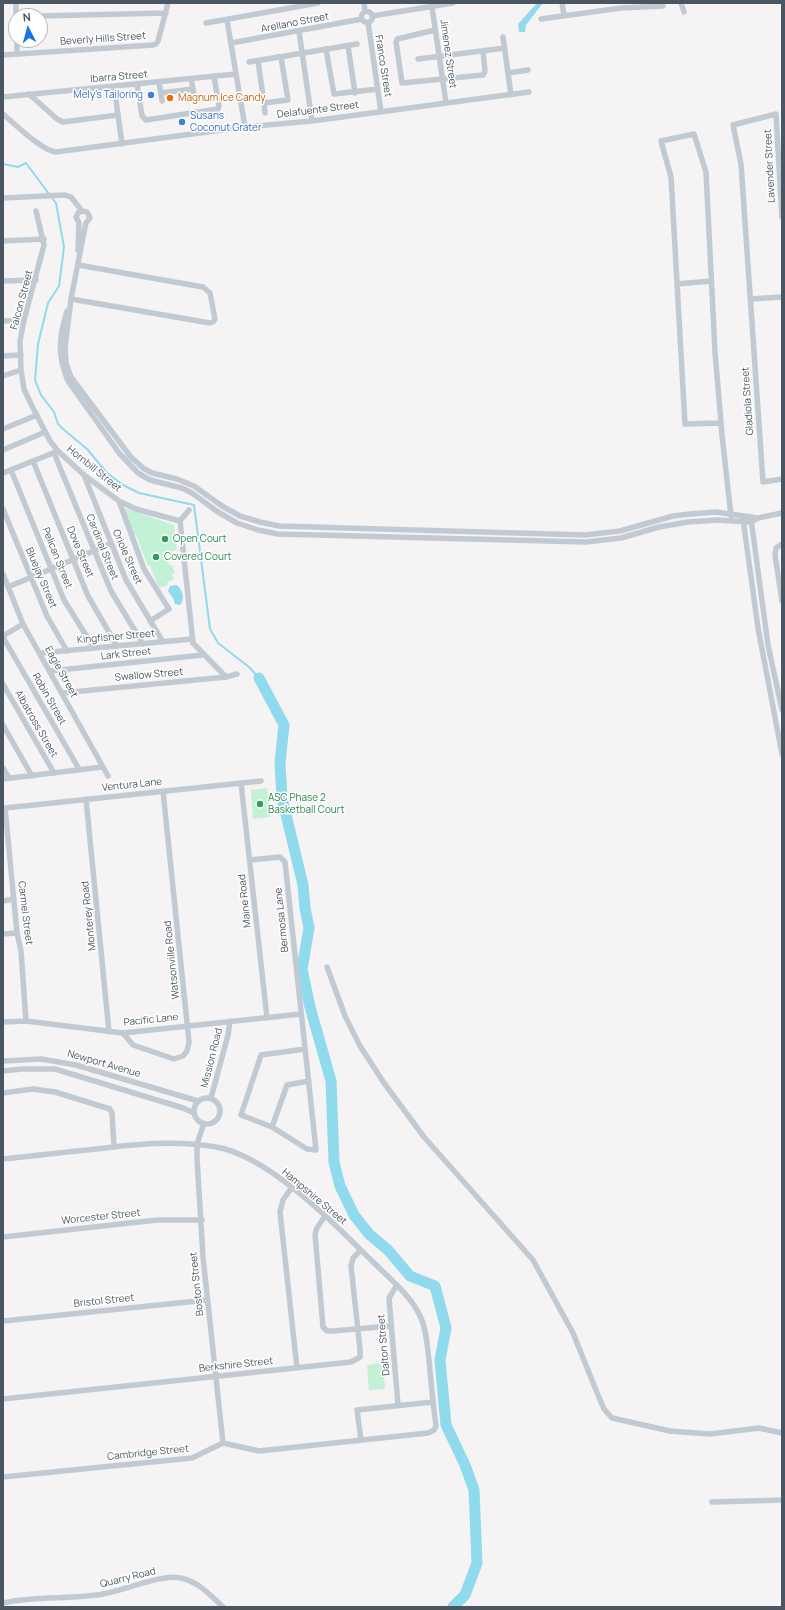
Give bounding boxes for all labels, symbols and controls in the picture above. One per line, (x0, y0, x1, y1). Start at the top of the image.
north arrow (8, 8, 48, 48)
text: N (22, 9, 32, 24)
street label: Arellano Street (260, 11, 330, 35)
street label: Jimenez Street (437, 19, 459, 89)
street label: Beverly Hills Street (60, 30, 146, 48)
street label: Franco Street (372, 34, 394, 98)
street label: Ibarra Street (90, 69, 148, 85)
place label: Mely's Tailoring (73, 89, 143, 101)
marker: Mely's Tailoring (146, 90, 156, 100)
place label: Magnum Ice Candy (178, 92, 266, 104)
marker: Magnum Ice Candy (165, 93, 175, 103)
street label: Delafuente Street (276, 99, 360, 121)
place label: Susans Coconut Grater (190, 110, 262, 134)
marker: Susans Coconut Grater (177, 117, 187, 127)
street label: Lavender Street (762, 129, 778, 203)
street label: Falcon Street (8, 269, 36, 331)
street label: Gladiola Street (740, 366, 756, 436)
street label: Hornbill Street (64, 443, 124, 495)
street label: Cardinal Street (83, 512, 121, 582)
street label: Dove Street (64, 525, 96, 579)
street label: Pelican Street (39, 526, 75, 590)
street label: Oriole Street (110, 528, 144, 586)
place label: Open Court (173, 533, 226, 545)
marker: Open Court (160, 534, 170, 544)
street label: Bluejay Street (23, 546, 59, 610)
place label: Covered Court (164, 551, 231, 563)
marker: Covered Court (151, 552, 161, 562)
street label: Kingfisher Street (77, 628, 155, 646)
street label: Eagle Street (42, 644, 80, 700)
street label: Lark Street (100, 645, 152, 663)
street label: Swallow Street (114, 666, 184, 684)
street label: Robin Street (29, 671, 69, 727)
street label: Albatross Street (12, 688, 60, 760)
street label: Ventura Lane (101, 776, 163, 794)
place label: ASC Phase 2 Basketball Court (268, 792, 344, 816)
marker: ASC Phase 2 Basketball Court (255, 799, 265, 809)
street label: Maine Road (236, 874, 254, 928)
street label: Carmel Street (15, 880, 35, 946)
street label: Monterey Road (79, 880, 99, 952)
street label: Bermosa Lane (273, 887, 291, 953)
street label: Watsonville Road (162, 920, 182, 1000)
street label: Pacific Lane (123, 1011, 179, 1029)
street label: Mission Road (199, 1027, 225, 1089)
street label: Newport Avenue (66, 1048, 142, 1080)
street label: Hampshire Street (279, 1166, 349, 1228)
street label: Worcester Street (61, 1207, 141, 1227)
street label: Boston Street (188, 1251, 206, 1317)
street label: Bristol Street (73, 1292, 135, 1310)
street label: Dalton Street (375, 1314, 393, 1376)
street label: Berkshire Street (198, 1355, 274, 1375)
street label: Cambridge Street (107, 1443, 189, 1463)
street label: Quarry Road (99, 1565, 157, 1591)

